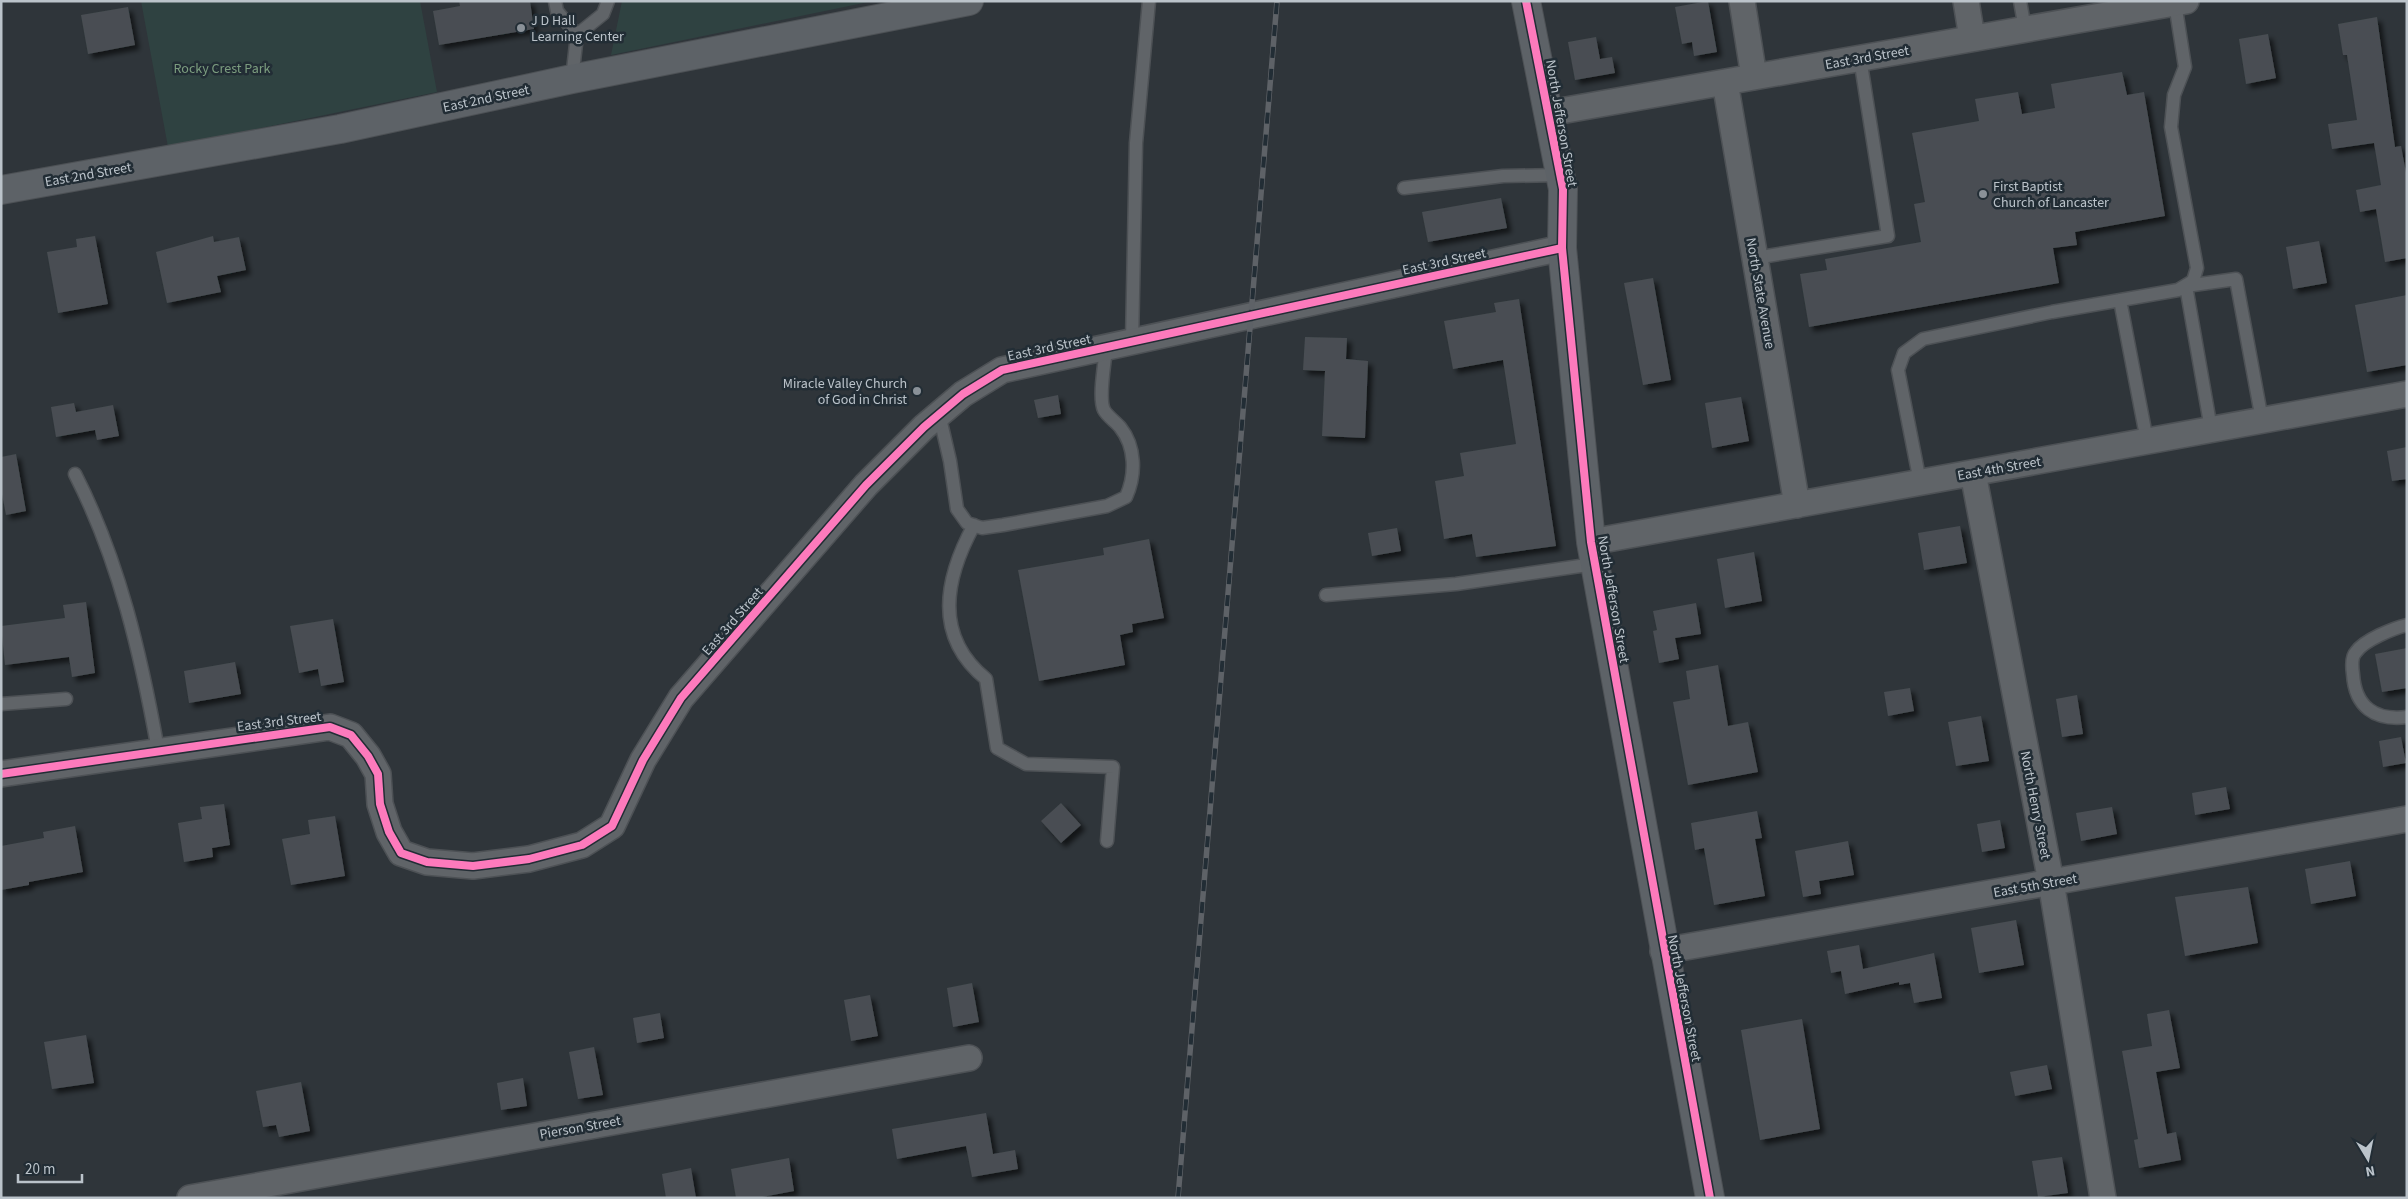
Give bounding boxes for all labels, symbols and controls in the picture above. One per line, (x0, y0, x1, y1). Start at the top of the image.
place label: J D Hall Learning Center (531, 11, 624, 47)
marker: J D Hall Learning Center (515, 22, 527, 34)
street label: East 3rd Street (1824, 41, 1911, 75)
street label: North Jefferson Street (1540, 58, 1582, 189)
park label: Rocky Crest Park (173, 59, 271, 79)
street label: East 2nd Street (441, 80, 531, 118)
street label: East 2nd Street (43, 157, 133, 192)
place label: First Baptist Church of Lancaster (1993, 177, 2109, 213)
marker: First Baptist Church of Lancaster (1977, 188, 1989, 200)
street label: North State Avenue (1740, 236, 1780, 350)
street label: East 3rd Street (1401, 243, 1488, 281)
street label: East 3rd Street (1006, 329, 1093, 367)
place label: Miracle Valley Church of God in Christ (783, 374, 907, 410)
marker: Miracle Valley Church of God in Christ (911, 385, 923, 397)
street label: East 4th Street (1956, 452, 2043, 486)
street label: North Jefferson Street (1592, 534, 1634, 665)
street label: East 3rd Street (697, 583, 768, 660)
street label: East 3rd Street (236, 707, 323, 737)
street label: North Henry Street (2015, 749, 2055, 861)
street label: East 5th Street (1992, 869, 2079, 903)
street label: North Jefferson Street (1662, 933, 1706, 1064)
street label: Pierson Street (538, 1111, 623, 1145)
north arrow (2343, 1134, 2393, 1184)
scale bar (18, 1152, 81, 1184)
text: 20 m (25, 1159, 55, 1180)
text: N (2364, 1160, 2376, 1181)

